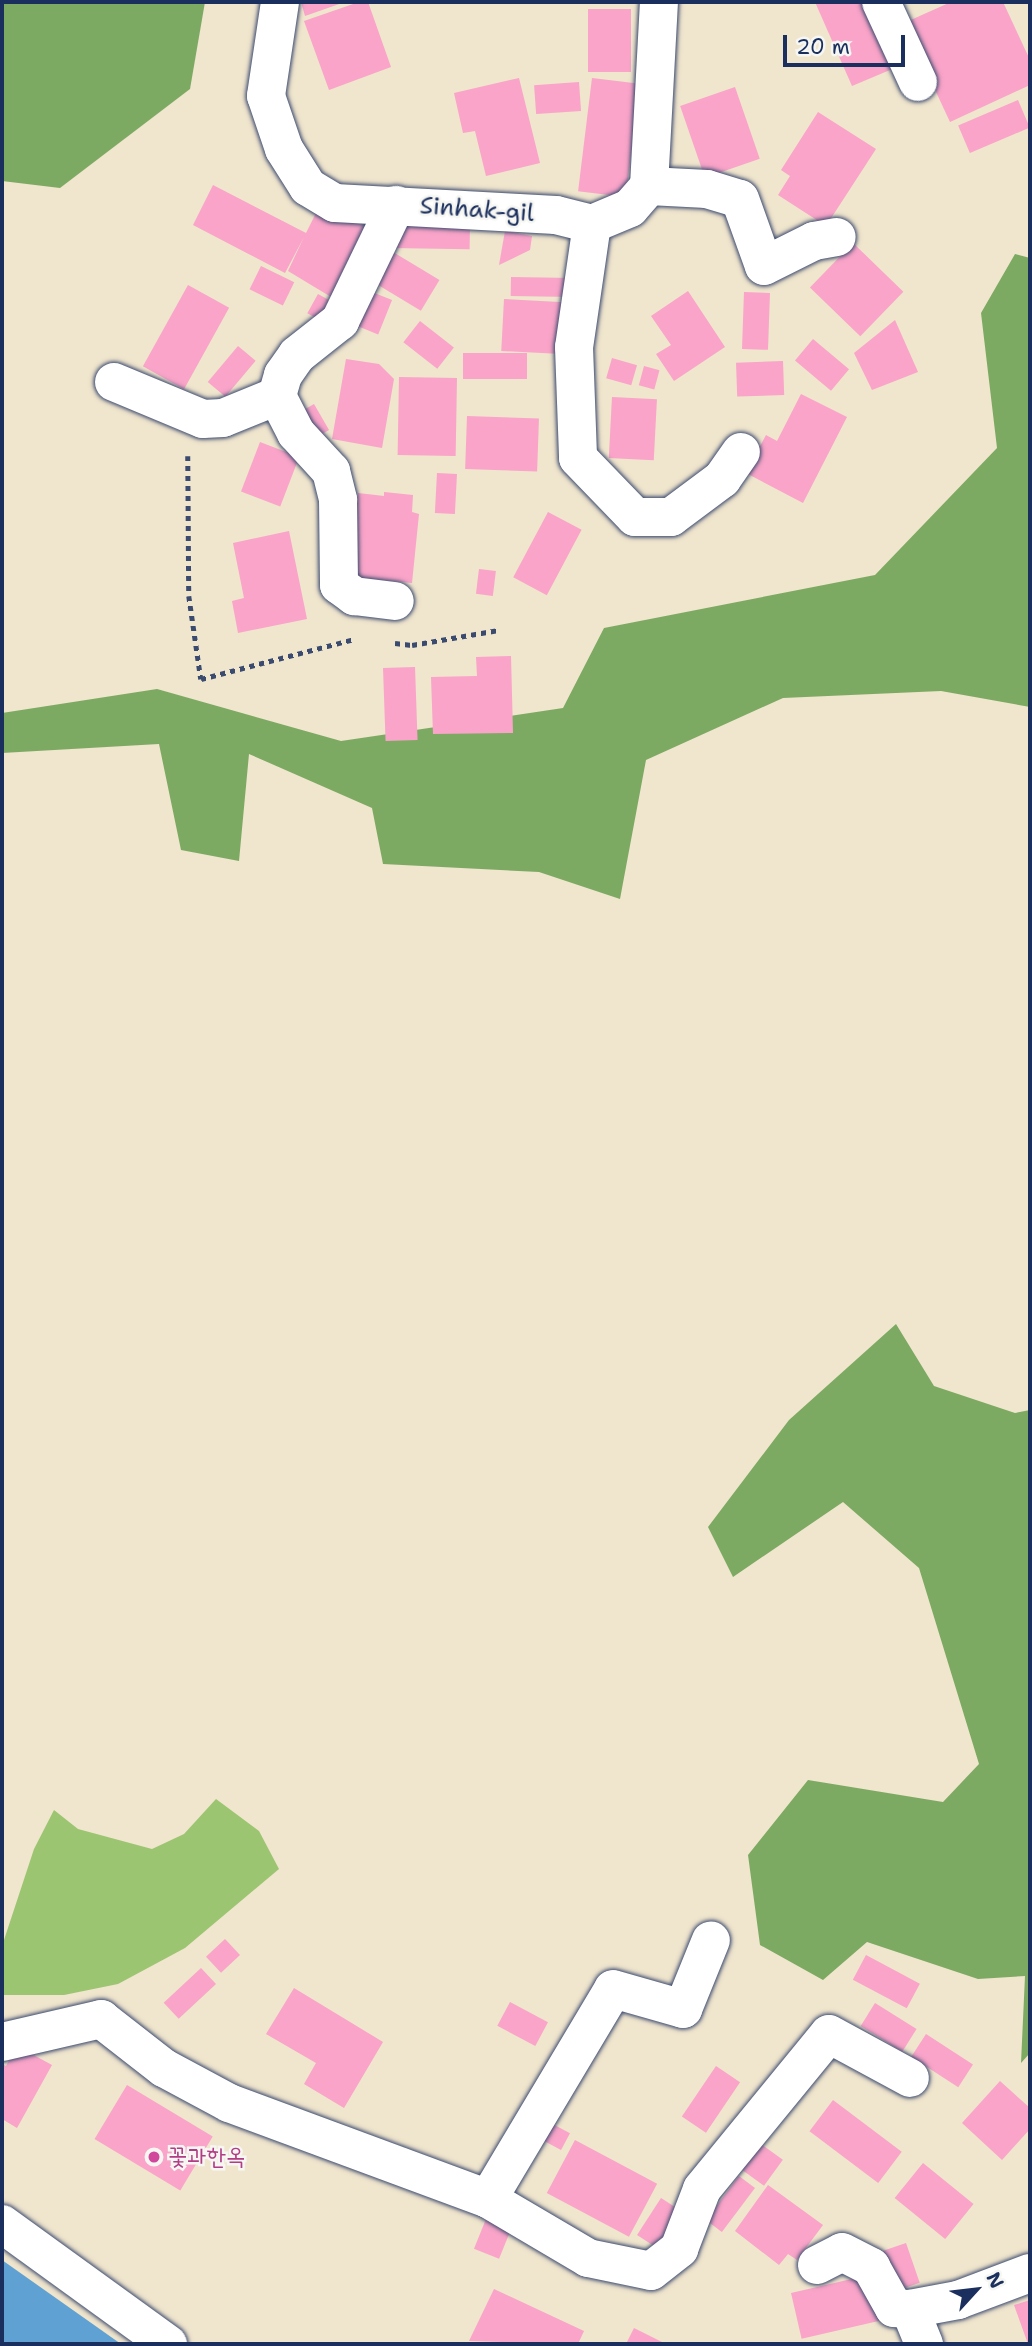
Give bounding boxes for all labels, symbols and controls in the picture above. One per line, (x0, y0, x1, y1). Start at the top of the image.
scale bar (787, 21, 909, 65)
text: 20 m (796, 33, 850, 61)
street label: Sinhak-gil (419, 192, 535, 228)
place label: 꽃과한옥 (168, 2143, 245, 2171)
marker: 꽃과한옥 (146, 2149, 162, 2165)
north arrow (941, 2255, 1011, 2325)
text: N (981, 2268, 1010, 2293)

